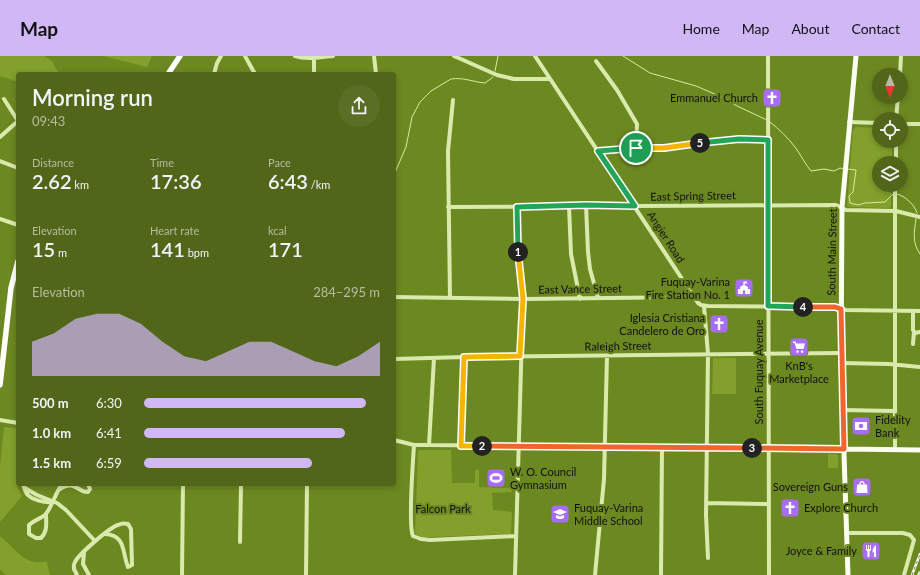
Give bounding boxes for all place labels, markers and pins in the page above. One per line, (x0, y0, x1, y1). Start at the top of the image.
church icon: Emmanuel Church (761, 87, 783, 109)
place label: Emmanuel Church (670, 91, 758, 104)
pin (619, 131, 653, 165)
pin: 5 (690, 133, 710, 153)
pin: 1 (508, 242, 528, 262)
place label: Fuquay-Varina Fire Station No. 1 (645, 275, 730, 301)
public building icon: Fuquay-Varina Fire Station No. 1 (733, 277, 755, 299)
pin: 4 (793, 297, 813, 317)
place label: Iglesia Cristiana Candelero de Oro (619, 311, 705, 337)
church icon: Iglesia Cristiana Candelero de Oro (708, 313, 730, 335)
supermarket icon: KnB's Marketplace (788, 336, 810, 358)
place label: KnB's Marketplace (769, 359, 829, 385)
place label: Fidelity Bank (875, 413, 911, 439)
bank icon: Fidelity Bank (850, 415, 872, 437)
pin: 2 (472, 436, 492, 456)
pin: 3 (742, 438, 762, 458)
place label: W. O. Council Gymnasium (510, 465, 576, 491)
sports icon: W. O. Council Gymnasium (485, 467, 507, 489)
shop icon: Sovereign Guns (851, 476, 873, 498)
place label: Sovereign Guns (773, 480, 848, 493)
church icon: Explore Church (779, 497, 801, 519)
place label: Fuquay-Varina Middle School (574, 501, 643, 527)
place label: Explore Church (804, 501, 878, 514)
school or university icon: Fuquay-Varina Middle School (549, 503, 571, 525)
restaurant icon: Joyce & Family (860, 540, 882, 562)
place label: Joyce & Family (786, 544, 857, 557)

